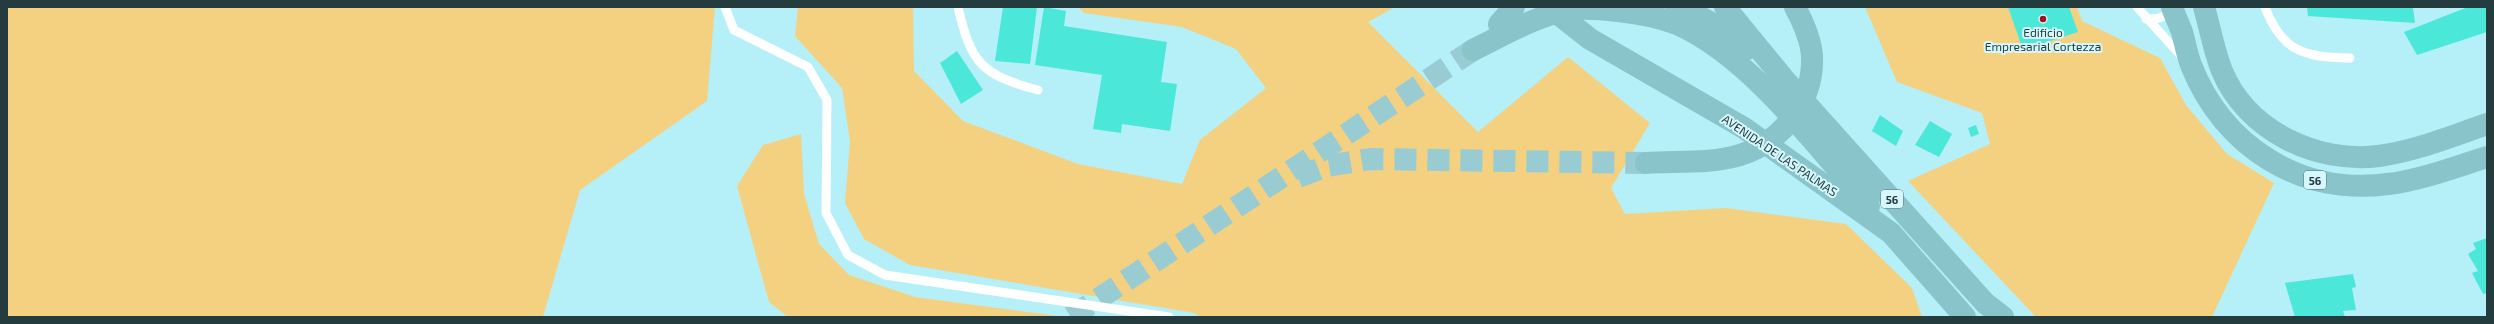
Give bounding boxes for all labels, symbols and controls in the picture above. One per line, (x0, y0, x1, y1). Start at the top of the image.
marker: Edificio Empresarial Cortezza (2038, 14, 2048, 24)
place label: Edificio Empresarial Cortezza (1985, 25, 2101, 53)
street label: AVENIDA DE LAS PALMAS (1720, 111, 1840, 199)
road number: 56 (2304, 171, 2326, 189)
road number: 56 (1881, 190, 1903, 208)

